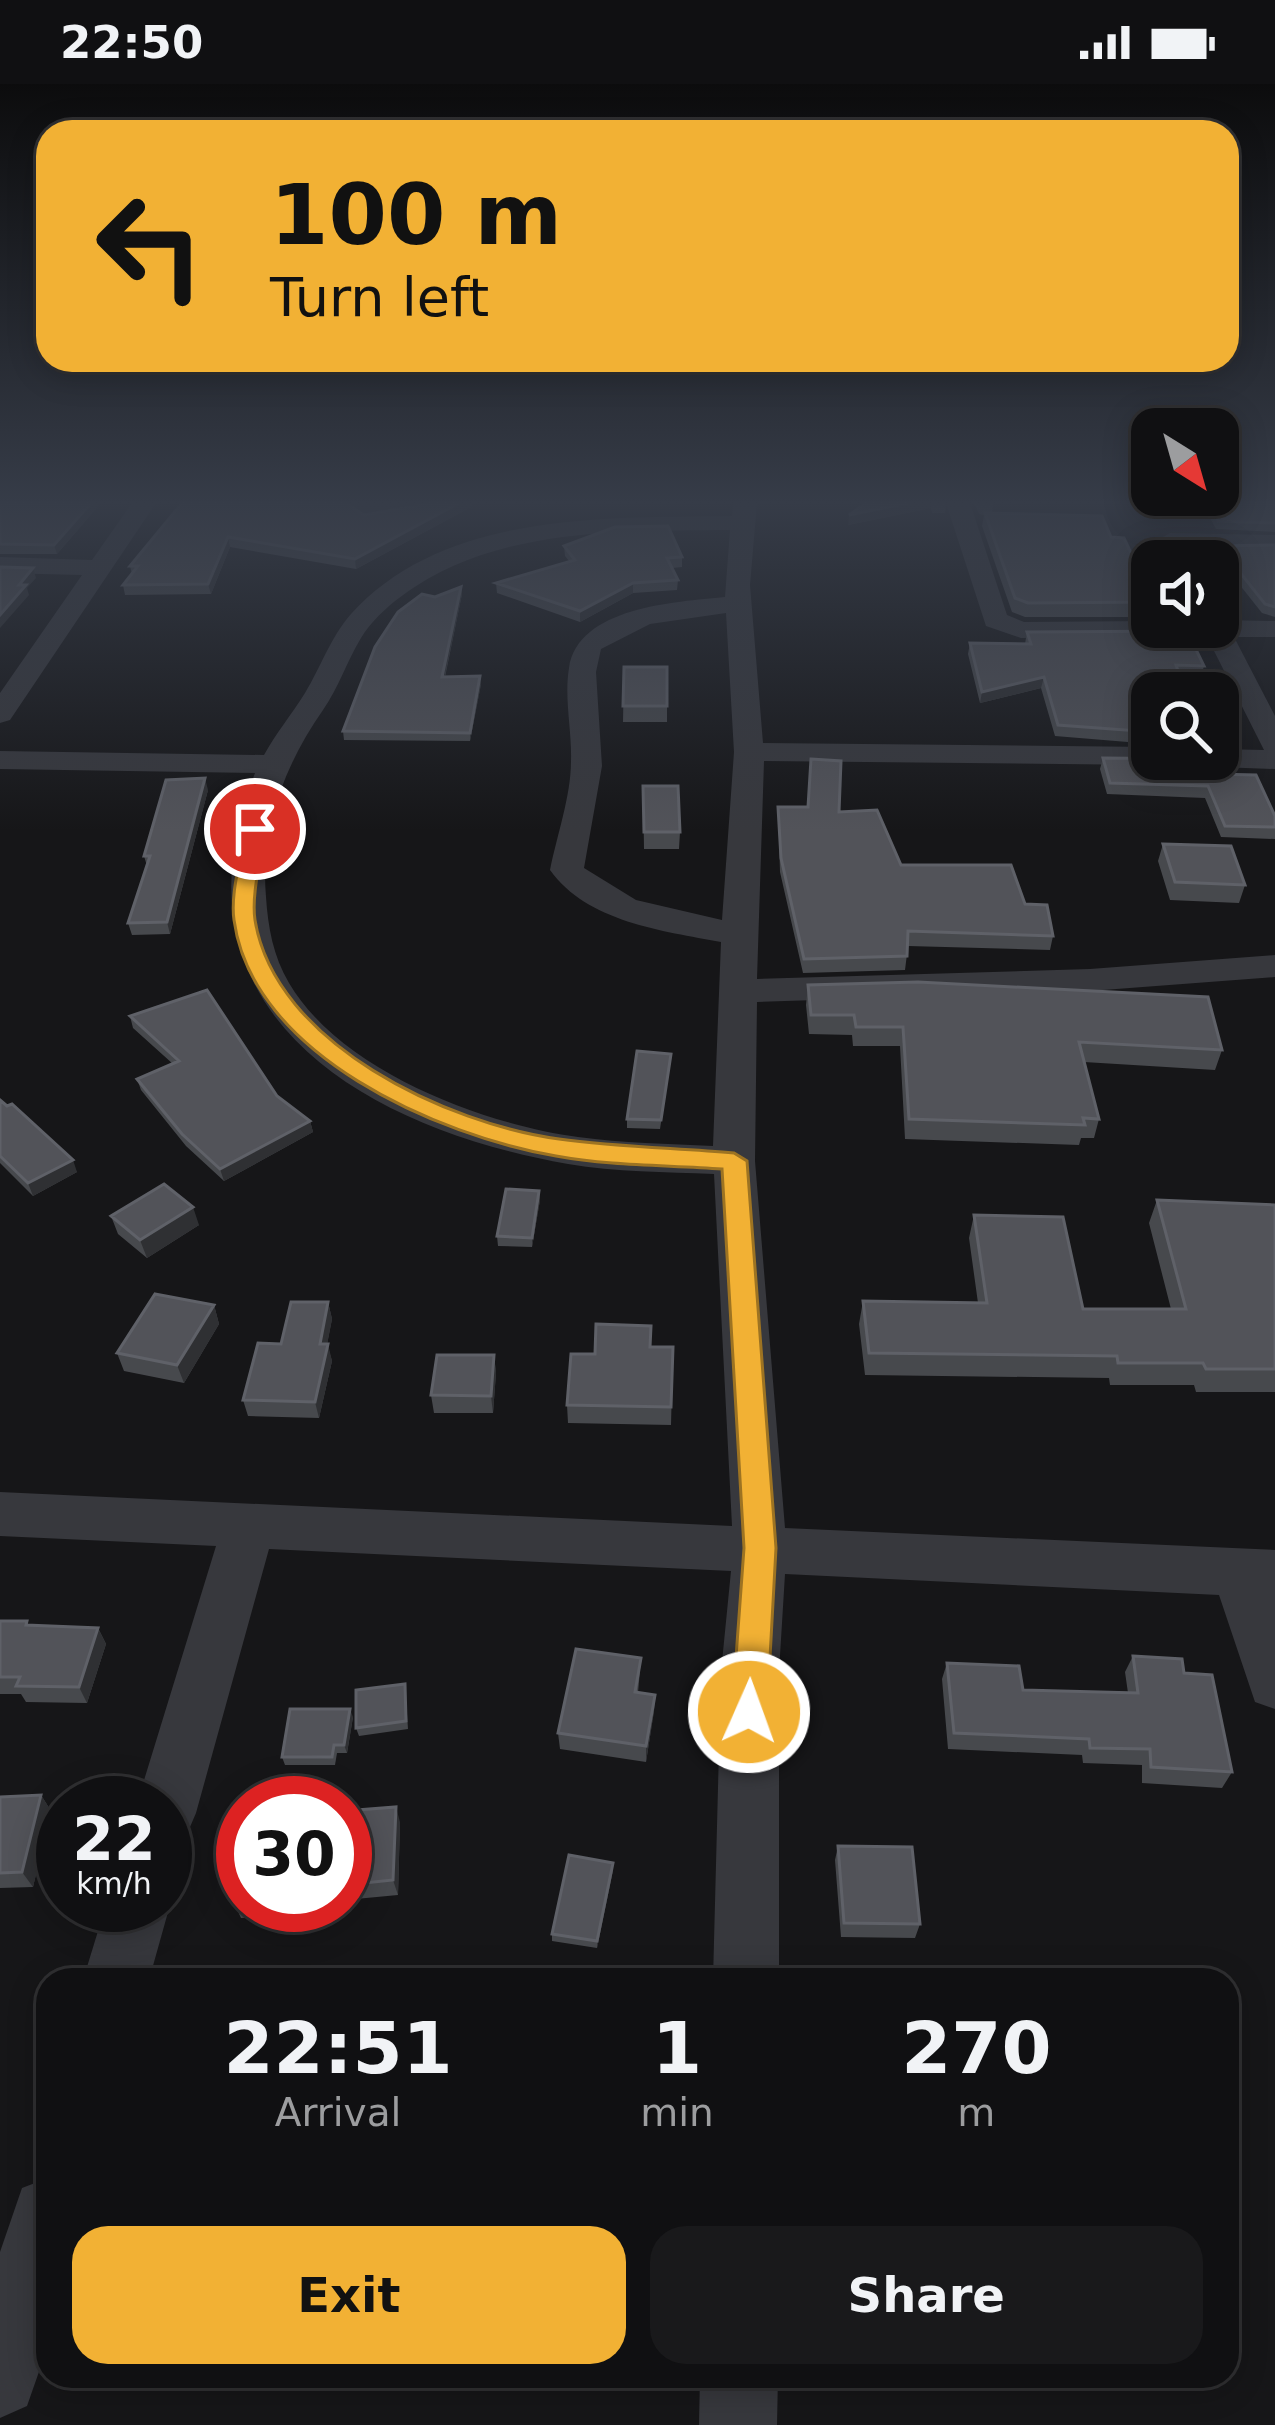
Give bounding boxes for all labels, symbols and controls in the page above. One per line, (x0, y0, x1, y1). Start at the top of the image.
text: 22:50 (60, 16, 203, 69)
text: 100 m (270, 166, 562, 264)
icon: left (72, 168, 228, 324)
text: Turn left (270, 266, 489, 329)
north arrow (1131, 408, 1239, 516)
map controls (1131, 408, 1239, 780)
button: sound (1131, 540, 1239, 648)
button: search (1131, 672, 1239, 780)
pin (204, 778, 306, 880)
icon: arrive (222, 796, 288, 862)
position arrow (686, 1649, 812, 1775)
speed limit sign: 30 (216, 1776, 372, 1932)
text: 22 (72, 1804, 156, 1874)
text: km/h (76, 1866, 152, 1901)
text: 22:51 (223, 2006, 453, 2090)
text: 1 (652, 2006, 702, 2090)
text: 270 (901, 2006, 1051, 2090)
text: Arrival (275, 2090, 401, 2135)
text: min (640, 2090, 714, 2135)
text: m (957, 2090, 995, 2135)
button: Exit (72, 2226, 626, 2364)
button: Share (650, 2226, 1203, 2364)

